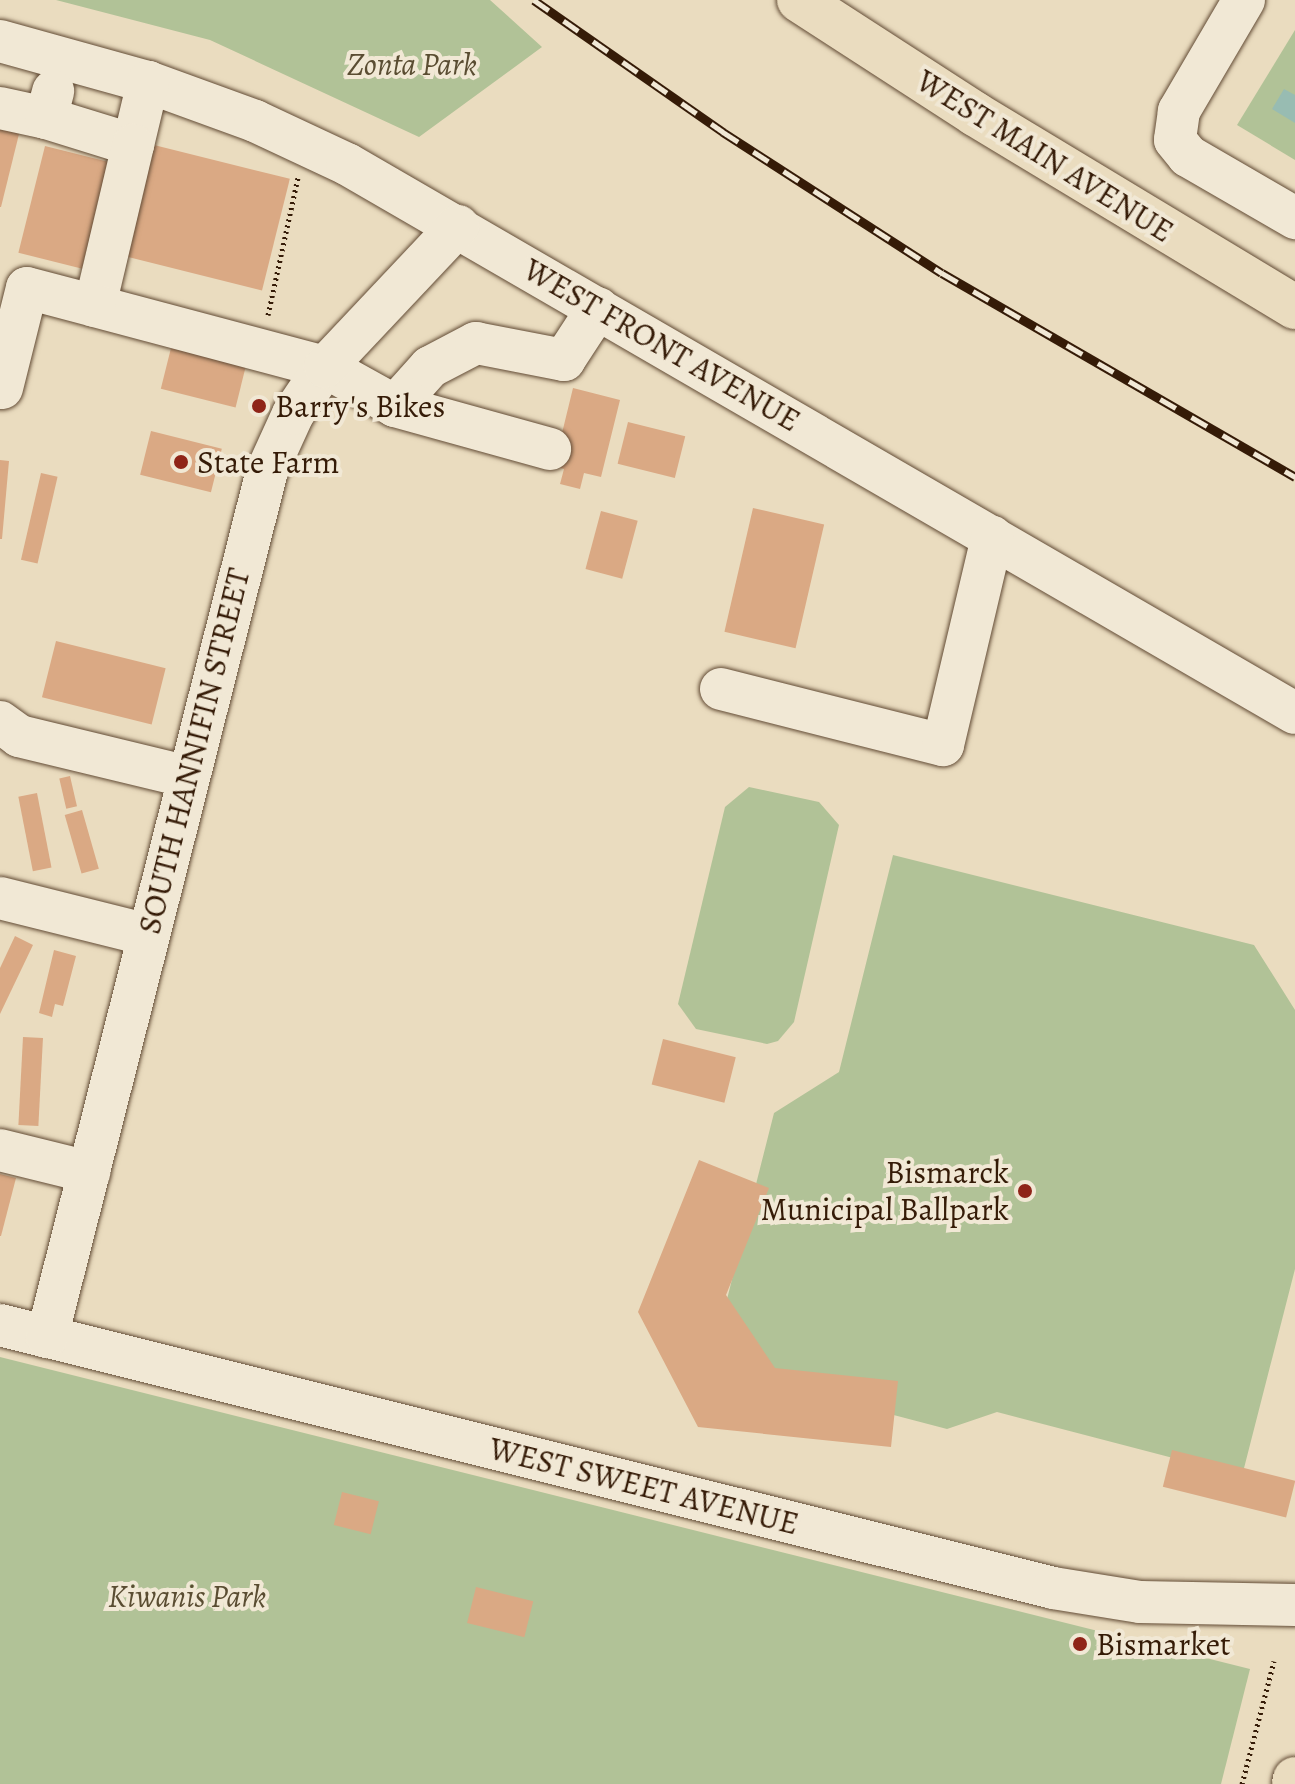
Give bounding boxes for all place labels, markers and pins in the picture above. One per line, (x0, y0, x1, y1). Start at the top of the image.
place label: Barry's Bikes (275, 387, 445, 425)
marker: Barry's Bikes (250, 397, 268, 415)
place label: State Farm (197, 443, 339, 481)
marker: State Farm (172, 453, 190, 471)
place label: Bismarck Municipal Ballpark (761, 1154, 1009, 1229)
marker: Bismarck Municipal Ballpark (1016, 1182, 1034, 1200)
place label: Bismarket (1096, 1625, 1231, 1663)
marker: Bismarket (1071, 1635, 1089, 1653)

